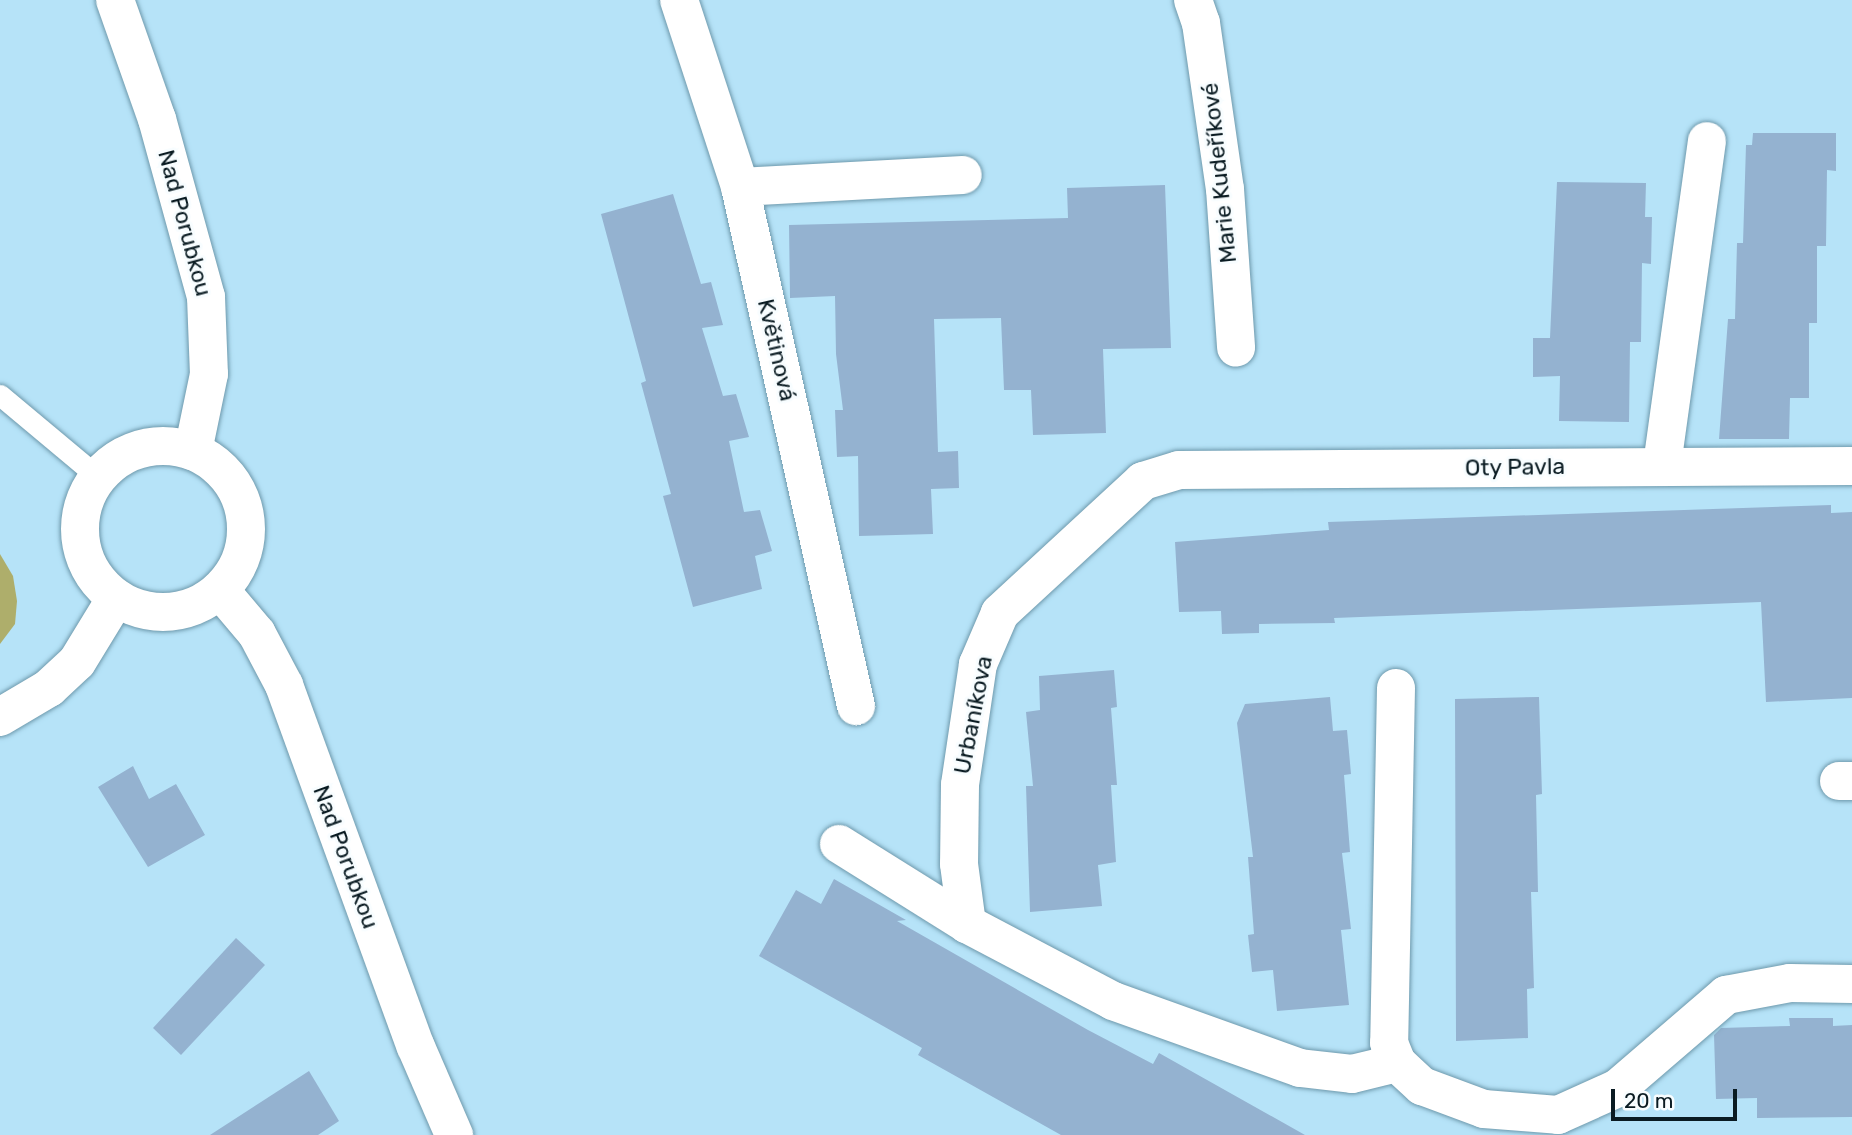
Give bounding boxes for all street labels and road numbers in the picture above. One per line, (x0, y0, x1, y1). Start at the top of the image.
street label: Marie Kudeříkové (1196, 81, 1242, 265)
street label: Nad Porubkou (152, 147, 218, 299)
street label: Květinová (752, 296, 802, 404)
street label: Oty Pavla (1464, 452, 1566, 482)
street label: Urbaníkova (948, 654, 998, 776)
street label: Nad Porubkou (307, 782, 385, 932)

